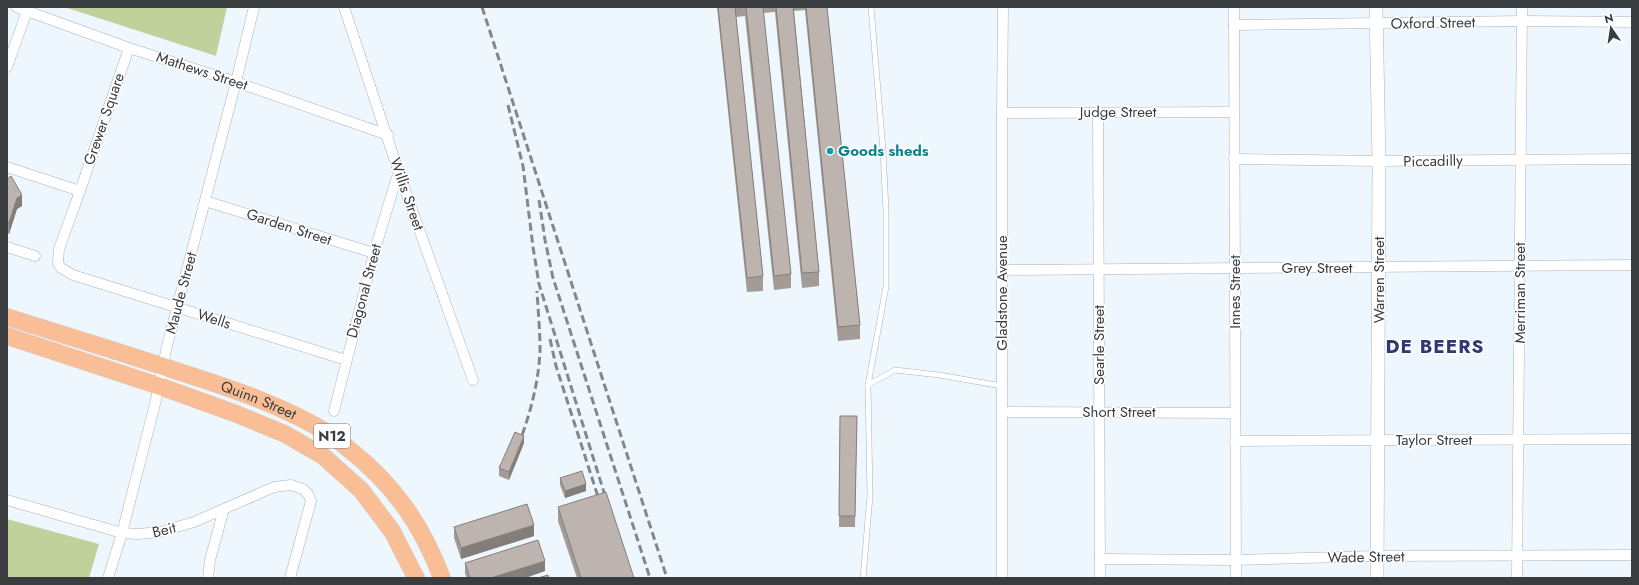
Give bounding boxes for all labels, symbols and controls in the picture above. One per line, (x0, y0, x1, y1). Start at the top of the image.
north arrow (1591, 8, 1631, 48)
text: N (1603, 9, 1615, 27)
street label: Oxford Street (1391, 11, 1476, 35)
street label: Mathews Street (153, 46, 251, 96)
street label: Grewer Square (78, 70, 130, 168)
street label: Judge Street (1078, 101, 1157, 123)
place label: Goods sheds (838, 140, 929, 162)
marker: Goods sheds (825, 146, 835, 156)
street label: Piccadilly (1403, 149, 1463, 173)
street label: Willis Street (384, 155, 430, 234)
street label: Garden Street (244, 203, 335, 251)
street label: Gladstone Avenue (991, 235, 1013, 351)
street label: Warren Street (1368, 236, 1390, 323)
street label: Diagonal Street (341, 241, 387, 341)
street label: Merriman Street (1509, 242, 1531, 344)
street label: Maude Street (160, 249, 203, 336)
street label: Innes Street (1224, 255, 1246, 329)
street label: Grey Street (1282, 257, 1353, 279)
street label: Wells (194, 303, 234, 335)
street label: Searle Street (1088, 305, 1110, 385)
district label: DE BEERS (1386, 333, 1484, 360)
street label: Quinn Street (218, 375, 300, 425)
street label: Short Street (1082, 401, 1156, 423)
road number: N12 (314, 424, 350, 448)
street label: Taylor Street (1396, 429, 1473, 451)
street label: Beit (150, 516, 178, 544)
street label: Wade Street (1327, 545, 1405, 569)

